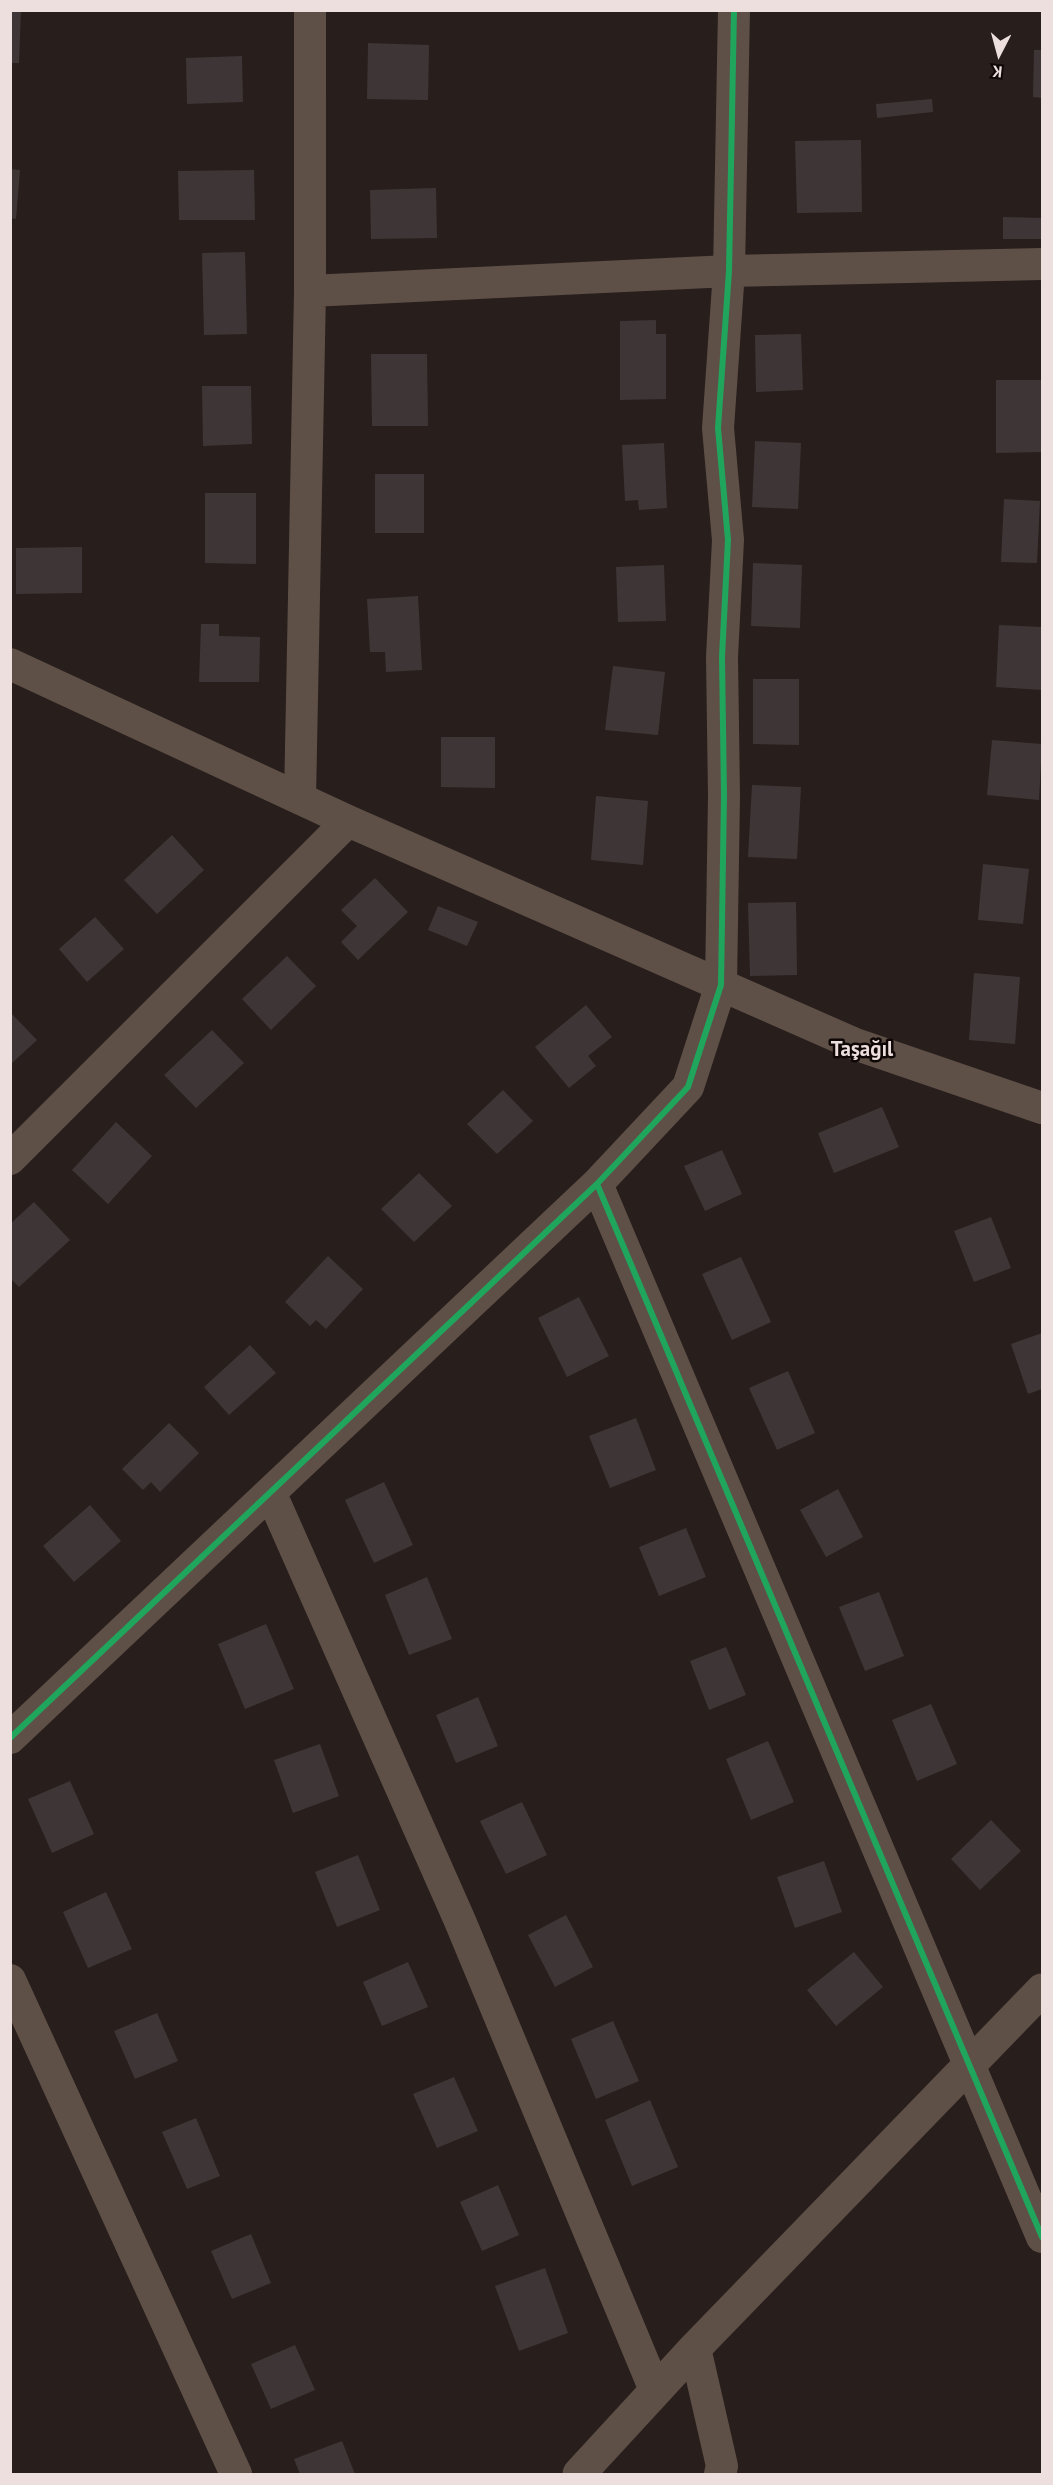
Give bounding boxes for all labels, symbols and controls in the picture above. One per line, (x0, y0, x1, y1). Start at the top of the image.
north arrow (969, 24, 1029, 84)
text: K (991, 61, 1003, 82)
district label: Taşağıl (831, 1037, 893, 1063)

